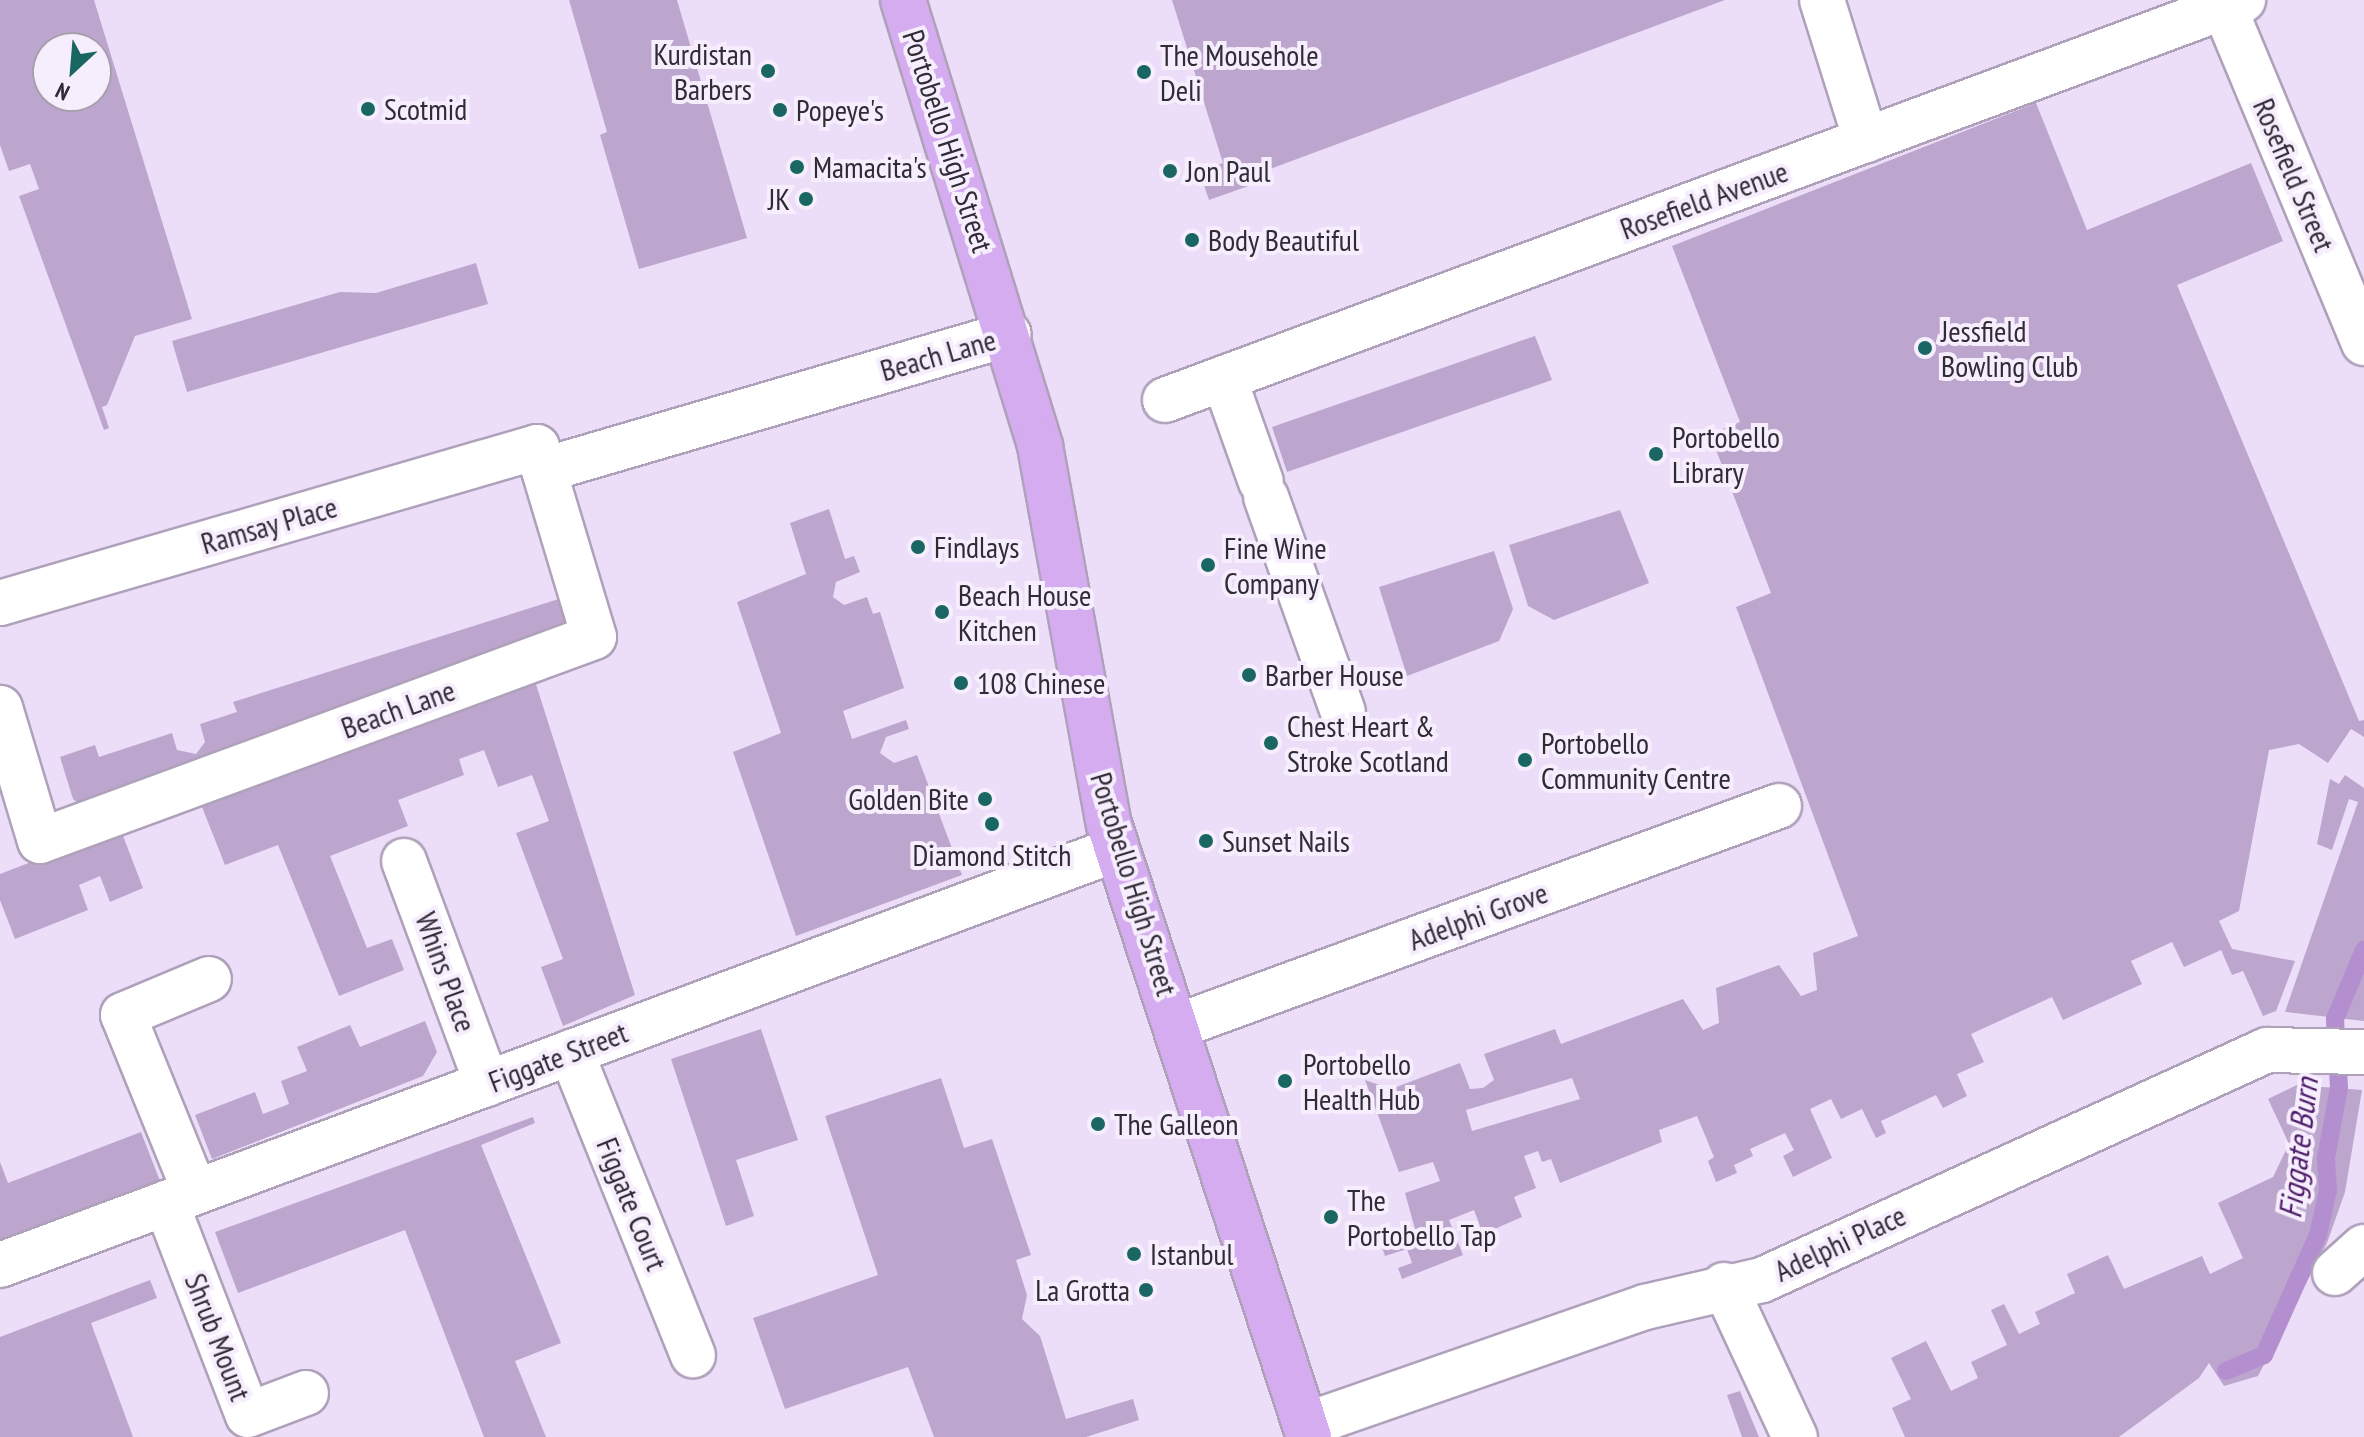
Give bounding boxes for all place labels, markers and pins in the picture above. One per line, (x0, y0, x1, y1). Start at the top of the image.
place label: Kurdistan Barbers (654, 36, 752, 106)
place label: The Mousehole Deli (1160, 37, 1319, 108)
marker: Kurdistan Barbers (759, 62, 777, 80)
marker: The Mousehole Deli (1135, 63, 1153, 81)
place label: Scotmid (384, 91, 467, 127)
place label: Popeye's (796, 92, 884, 128)
marker: Scotmid (359, 100, 377, 118)
marker: Popeye's (771, 101, 789, 119)
place label: Mamacita's (813, 149, 927, 185)
place label: Jon Paul (1186, 153, 1270, 189)
marker: Mamacita's (788, 158, 806, 176)
marker: Jon Paul (1161, 162, 1179, 180)
place label: JK (768, 181, 790, 217)
marker: JK (797, 190, 815, 208)
place label: Body Beautiful (1208, 222, 1360, 258)
marker: Body Beautiful (1183, 231, 1201, 249)
place label: Jessfield Bowling Club (1941, 313, 2078, 384)
marker: Jessfield Bowling Club (1916, 339, 1934, 357)
place label: Portobello Library (1672, 419, 1780, 490)
marker: Portobello Library (1647, 445, 1665, 463)
place label: Findlays (934, 529, 1019, 565)
place label: Fine Wine Company (1224, 530, 1327, 600)
marker: Findlays (909, 538, 927, 556)
marker: Fine Wine Company (1199, 556, 1217, 574)
place label: Beach House Kitchen (958, 577, 1091, 648)
marker: Beach House Kitchen (933, 603, 951, 621)
place label: Barber House (1265, 657, 1404, 693)
place label: 108 Chinese (977, 665, 1105, 701)
marker: Barber House (1240, 666, 1258, 684)
marker: 108 Chinese (952, 674, 970, 692)
place label: Chest Heart & Stroke Scotland (1287, 708, 1449, 778)
place label: Portobello Community Centre (1541, 725, 1732, 796)
marker: Chest Heart & Stroke Scotland (1262, 734, 1280, 752)
marker: Portobello Community Centre (1516, 751, 1534, 769)
place label: Golden Bite (848, 781, 969, 817)
marker: Golden Bite (976, 790, 994, 808)
marker: Diamond Stitch (983, 815, 1001, 833)
place label: Sunset Nails (1222, 823, 1350, 859)
marker: Sunset Nails (1197, 832, 1215, 850)
place label: Diamond Stitch (913, 837, 1071, 873)
place label: Portobello Health Hub (1303, 1046, 1420, 1116)
marker: Portobello Health Hub (1274, 1070, 1296, 1092)
place label: The Galleon (1114, 1106, 1238, 1142)
marker: The Galleon (1089, 1115, 1107, 1133)
place label: The Portobello Tap (1347, 1182, 1497, 1252)
marker: The Portobello Tap (1322, 1208, 1340, 1226)
place label: Istanbul (1150, 1236, 1234, 1272)
marker: Istanbul (1125, 1245, 1143, 1263)
place label: La Grotta (1035, 1272, 1130, 1308)
marker: La Grotta (1137, 1281, 1155, 1299)

